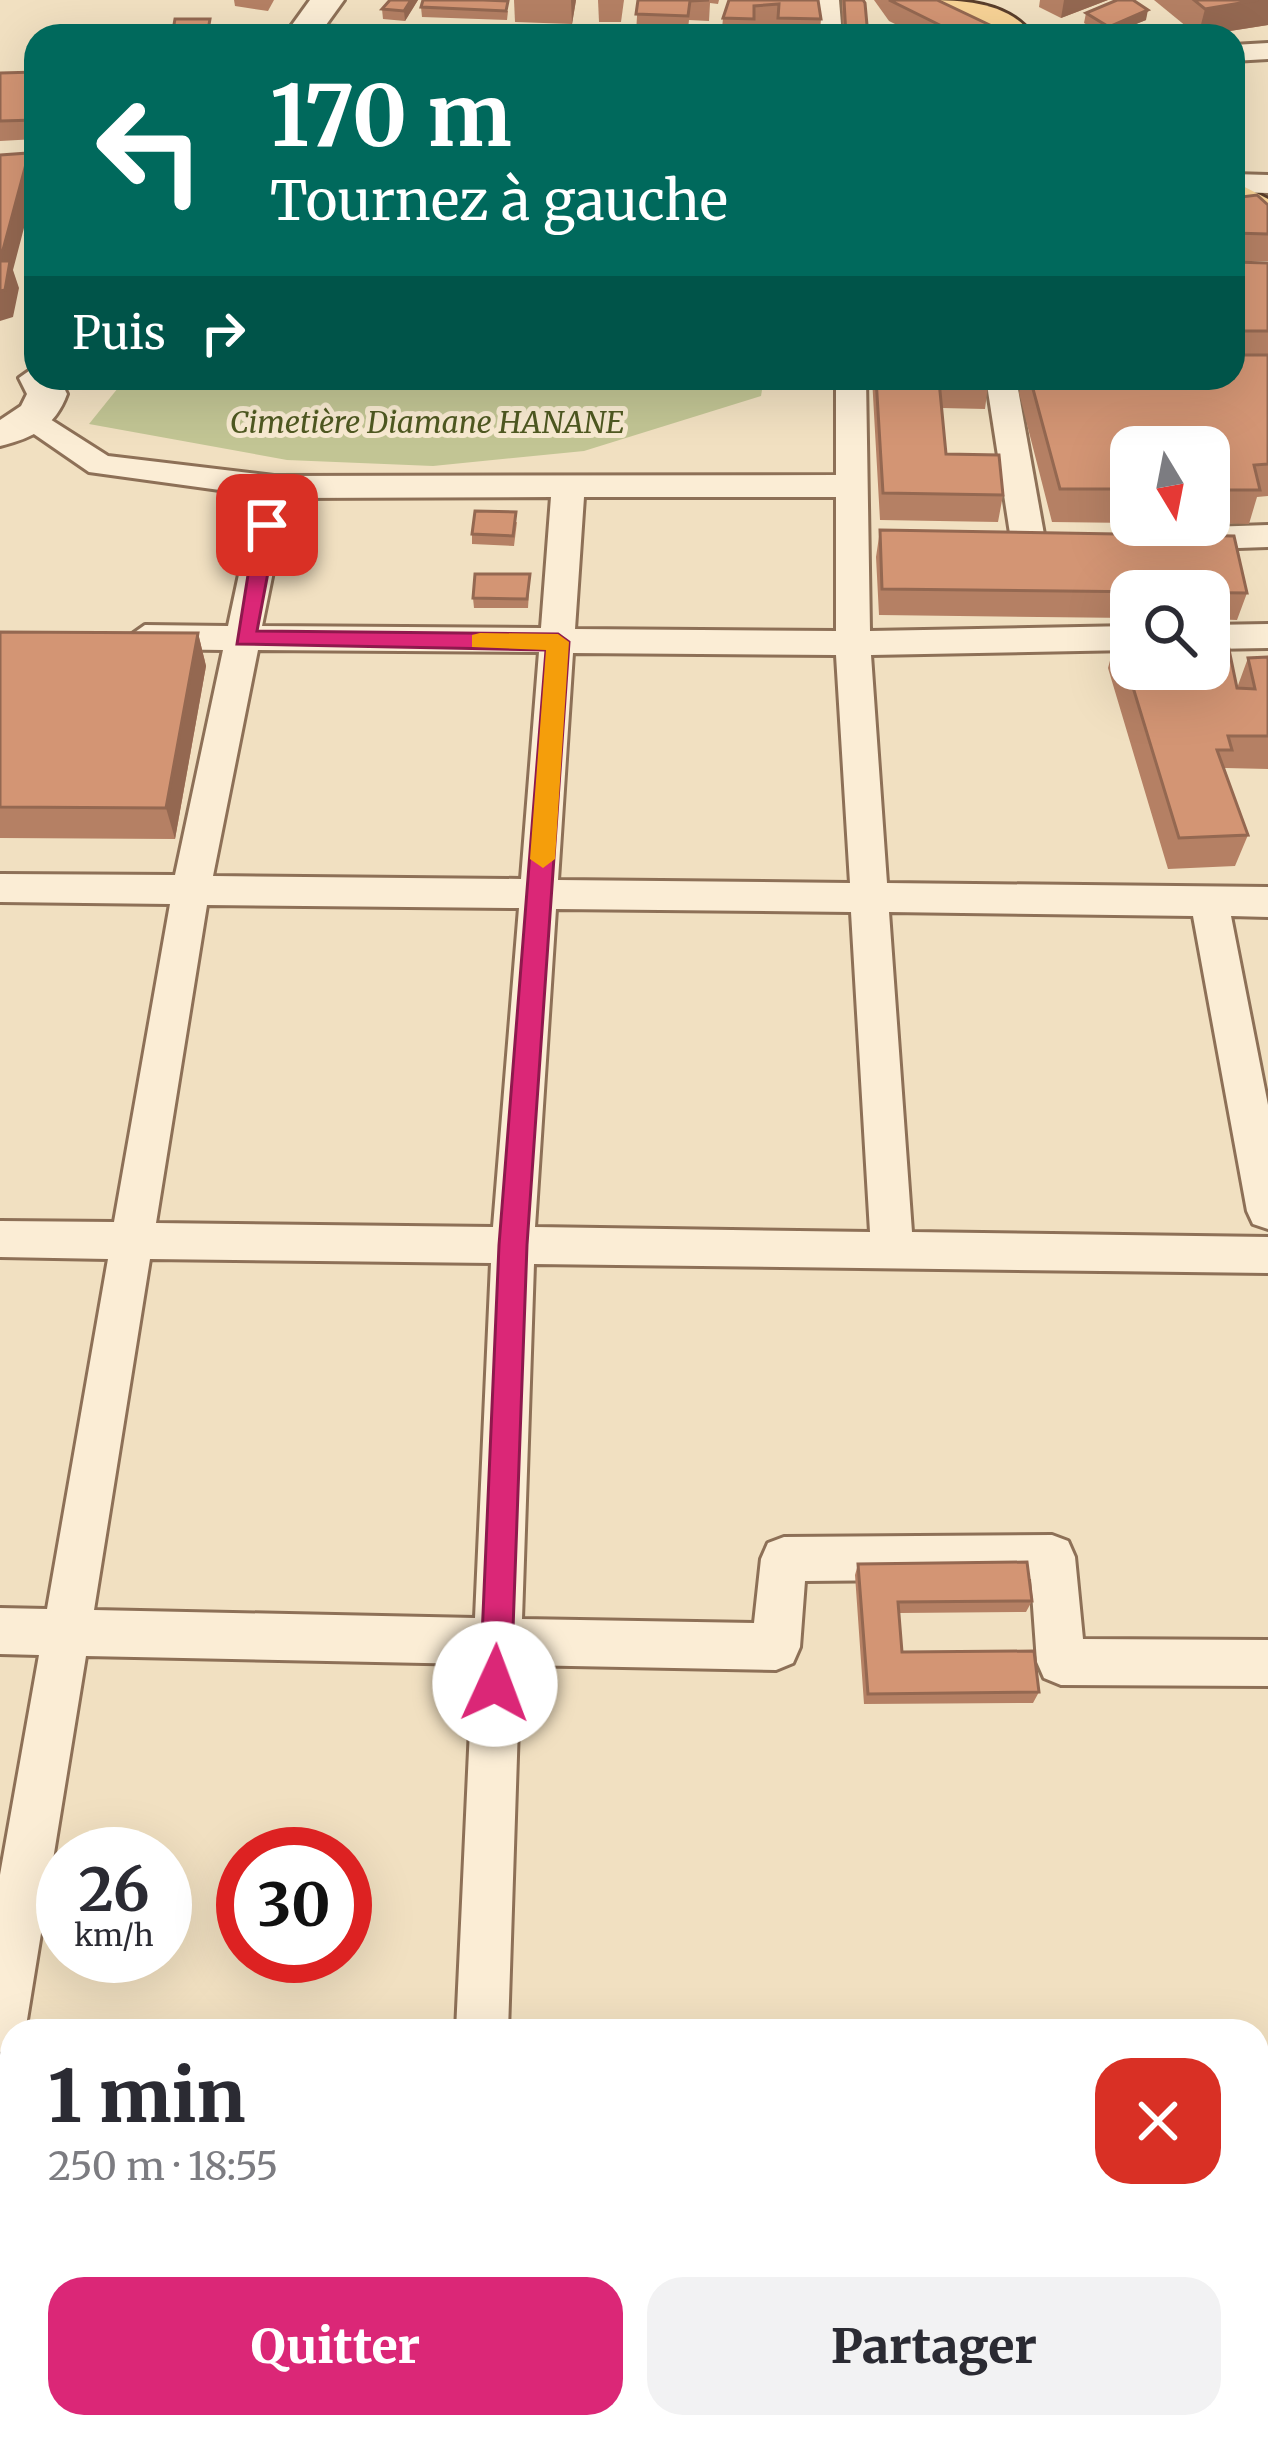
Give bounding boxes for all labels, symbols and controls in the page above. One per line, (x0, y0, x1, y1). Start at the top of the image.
text: 170 m (270, 63, 512, 169)
icon: left (72, 72, 228, 228)
text: Tournez à gauche (270, 167, 728, 235)
icon: right (190, 300, 256, 366)
text: Puis (72, 305, 166, 361)
park label: Cimetière Diamane HANANE (230, 403, 624, 441)
north arrow (1110, 426, 1230, 546)
map controls (1110, 426, 1230, 690)
pin (216, 474, 318, 576)
icon: arrive (234, 492, 300, 558)
button: search (1110, 570, 1230, 690)
position arrow (432, 1621, 558, 1747)
speed limit sign: 30 (216, 1827, 372, 1983)
text: 26 (78, 1852, 150, 1927)
text: km/h (74, 1916, 154, 1954)
text: 1 min (48, 2051, 245, 2142)
button: close (1095, 2058, 1221, 2184)
text: 250 m · 18:55 (48, 2142, 278, 2191)
button: Quitter (48, 2277, 623, 2415)
button: Partager (647, 2277, 1221, 2415)

